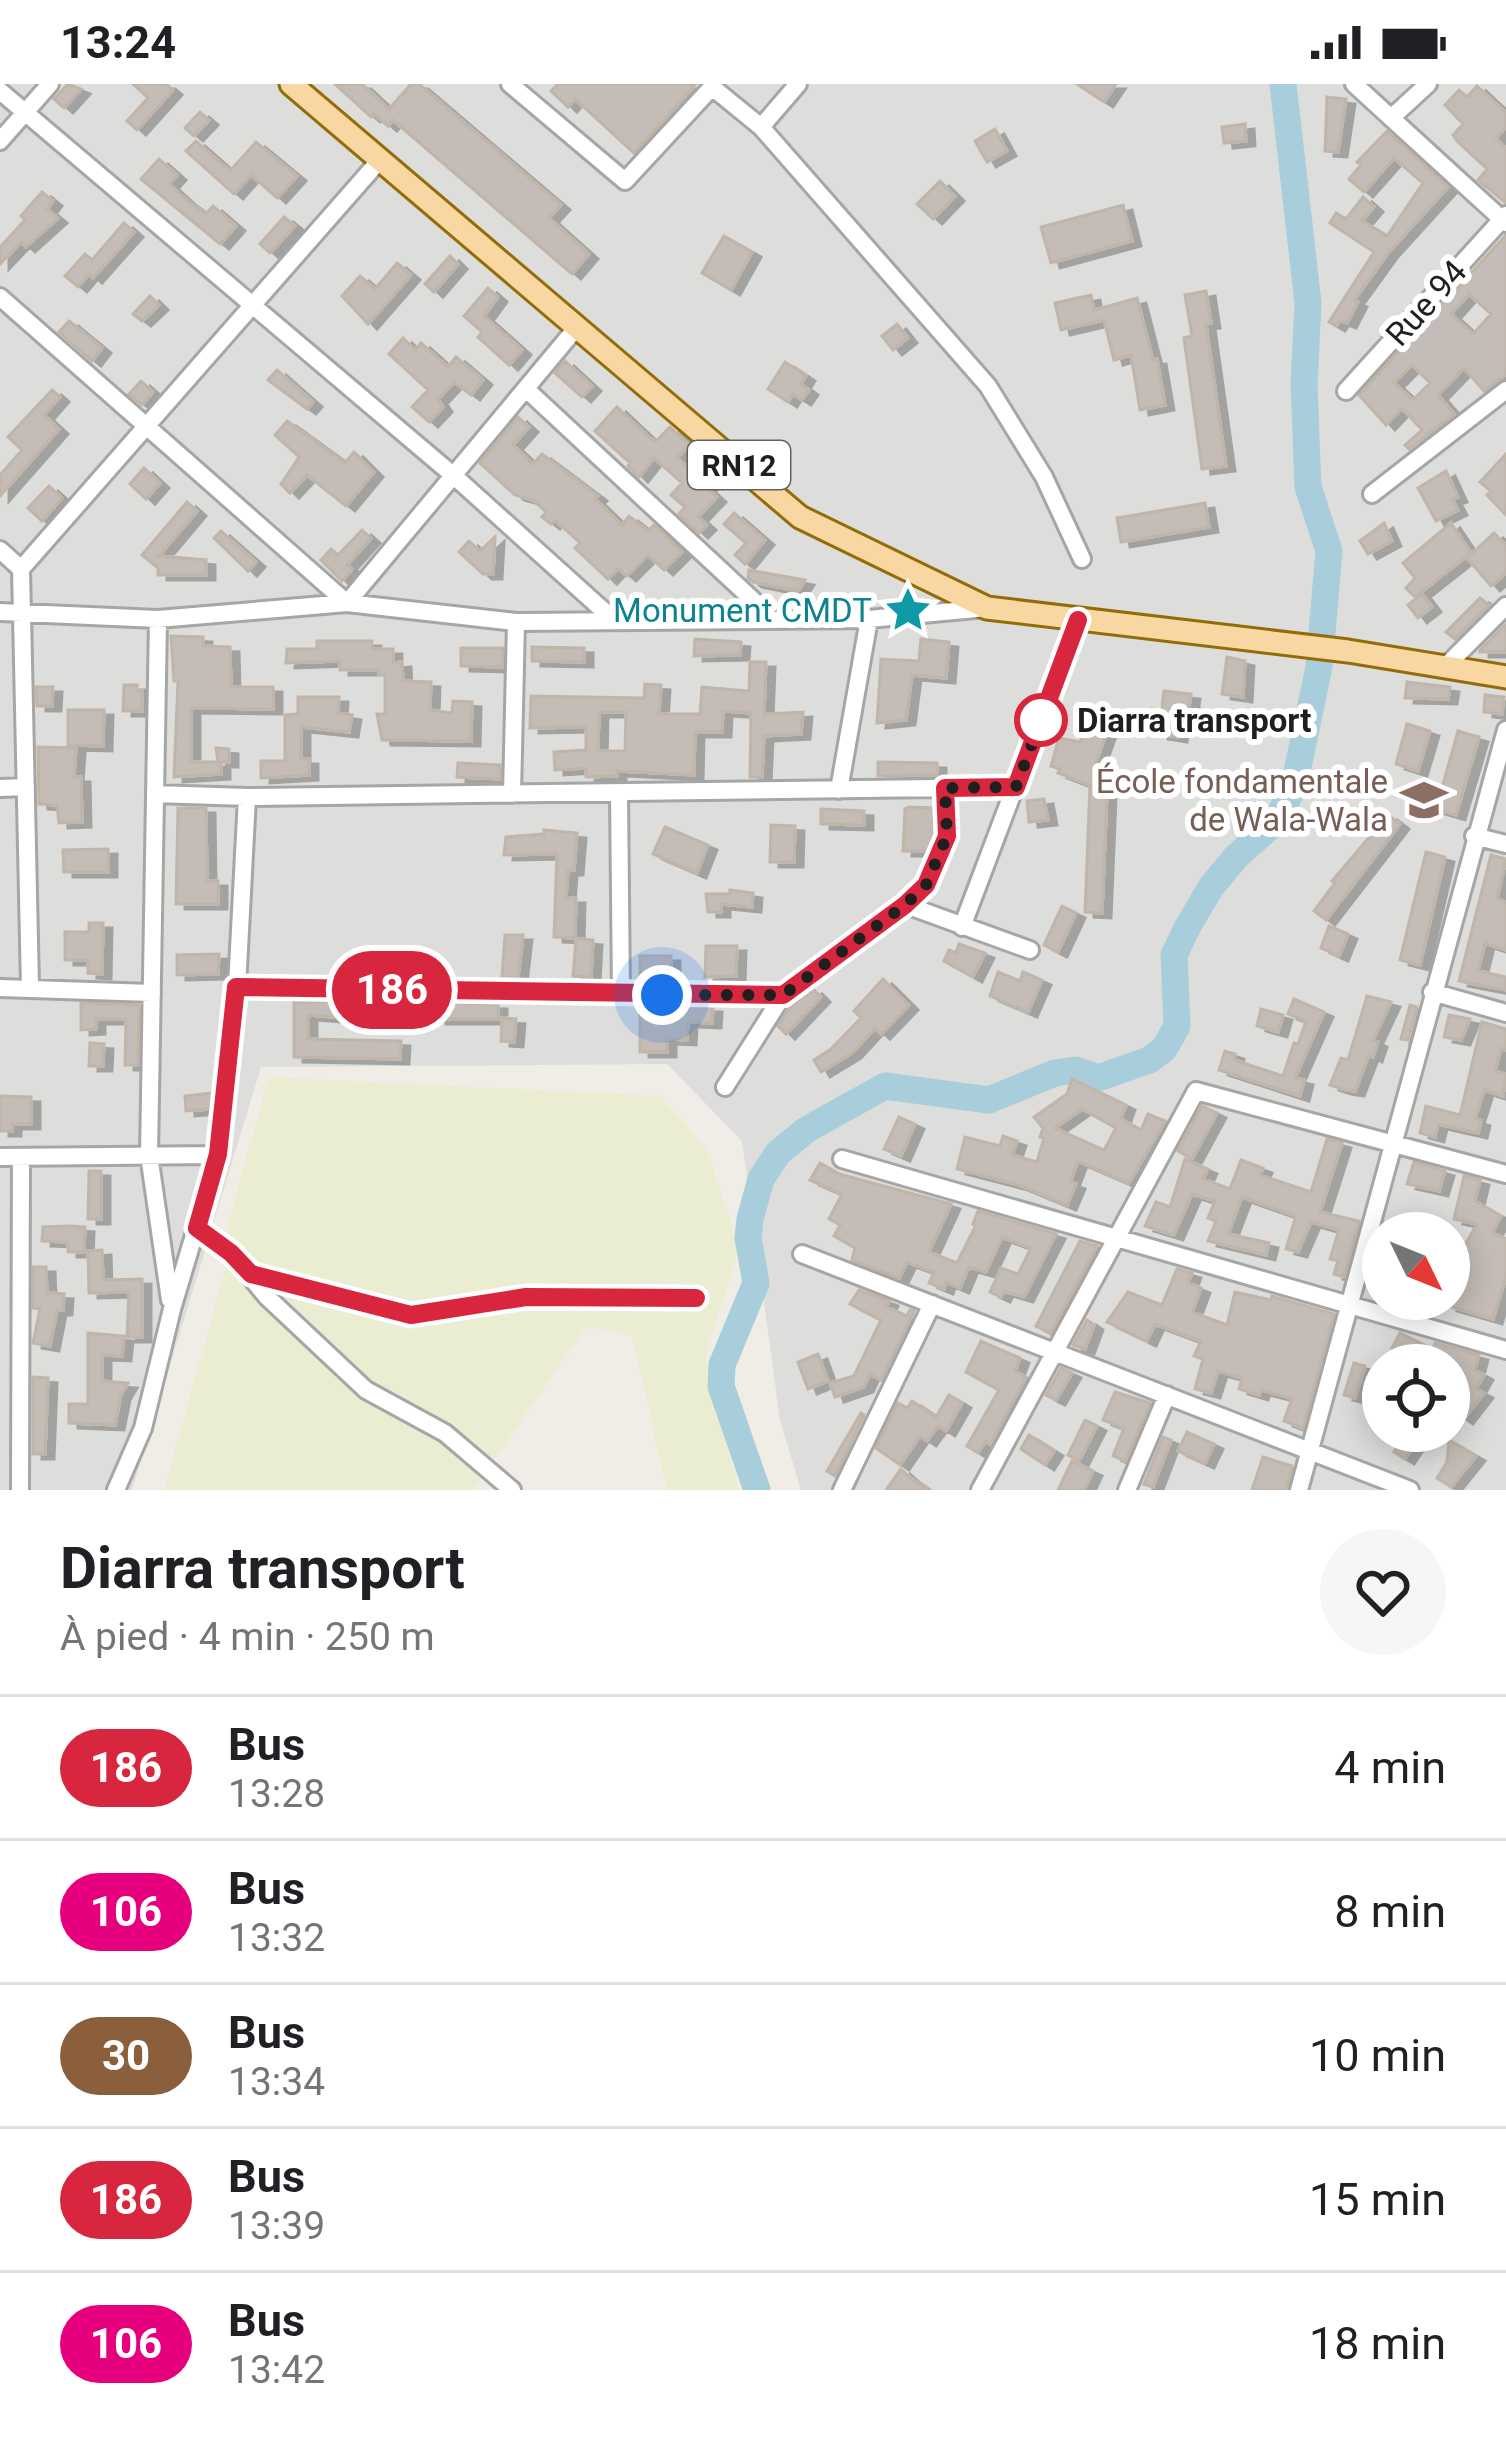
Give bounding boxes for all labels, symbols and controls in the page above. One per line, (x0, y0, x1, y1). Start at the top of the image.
text: 13:24 (60, 16, 176, 69)
street label: Rue 94 (1378, 252, 1474, 354)
road number: RN12 (688, 441, 790, 489)
place icon: Monument CMDT (883, 585, 933, 635)
place label: Monument CMDT (613, 591, 872, 630)
marker: Diarra transport (1016, 695, 1066, 745)
place label: Diarra transport (1077, 701, 1311, 740)
place label: École fondamentale de Wala-Wala (1096, 762, 1388, 839)
school or university icon: École fondamentale de Wala-Wala (1399, 775, 1449, 825)
line badge: 186 (323, 951, 461, 1029)
text: 186 (356, 965, 428, 1014)
your location (632, 965, 692, 1025)
north arrow (1362, 1212, 1470, 1320)
map controls (1362, 1212, 1470, 1452)
button: locate (1362, 1344, 1470, 1452)
button: heart (1320, 1529, 1446, 1655)
text: Diarra transport (60, 1535, 465, 1602)
text: À pied · 4 min · 250 m (60, 1614, 435, 1660)
text: Bus (228, 1718, 305, 1771)
text: 4 min (1334, 1741, 1446, 1794)
text: 186 (90, 1743, 162, 1792)
text: 13:28 (228, 1771, 325, 1817)
text: Bus (228, 1862, 305, 1915)
text: 8 min (1334, 1885, 1446, 1938)
text: 106 (90, 1887, 162, 1936)
text: 13:32 (228, 1915, 325, 1961)
text: Bus (228, 2006, 305, 2059)
text: 10 min (1309, 2029, 1446, 2082)
text: 30 (102, 2031, 150, 2080)
text: 13:34 (228, 2059, 325, 2105)
text: Bus (228, 2150, 305, 2203)
text: 15 min (1309, 2173, 1446, 2226)
text: 186 (90, 2175, 162, 2224)
text: 13:39 (228, 2203, 325, 2249)
text: Bus (228, 2294, 305, 2347)
text: 18 min (1309, 2317, 1446, 2370)
text: 106 (90, 2319, 162, 2368)
text: 13:42 (228, 2347, 325, 2393)

